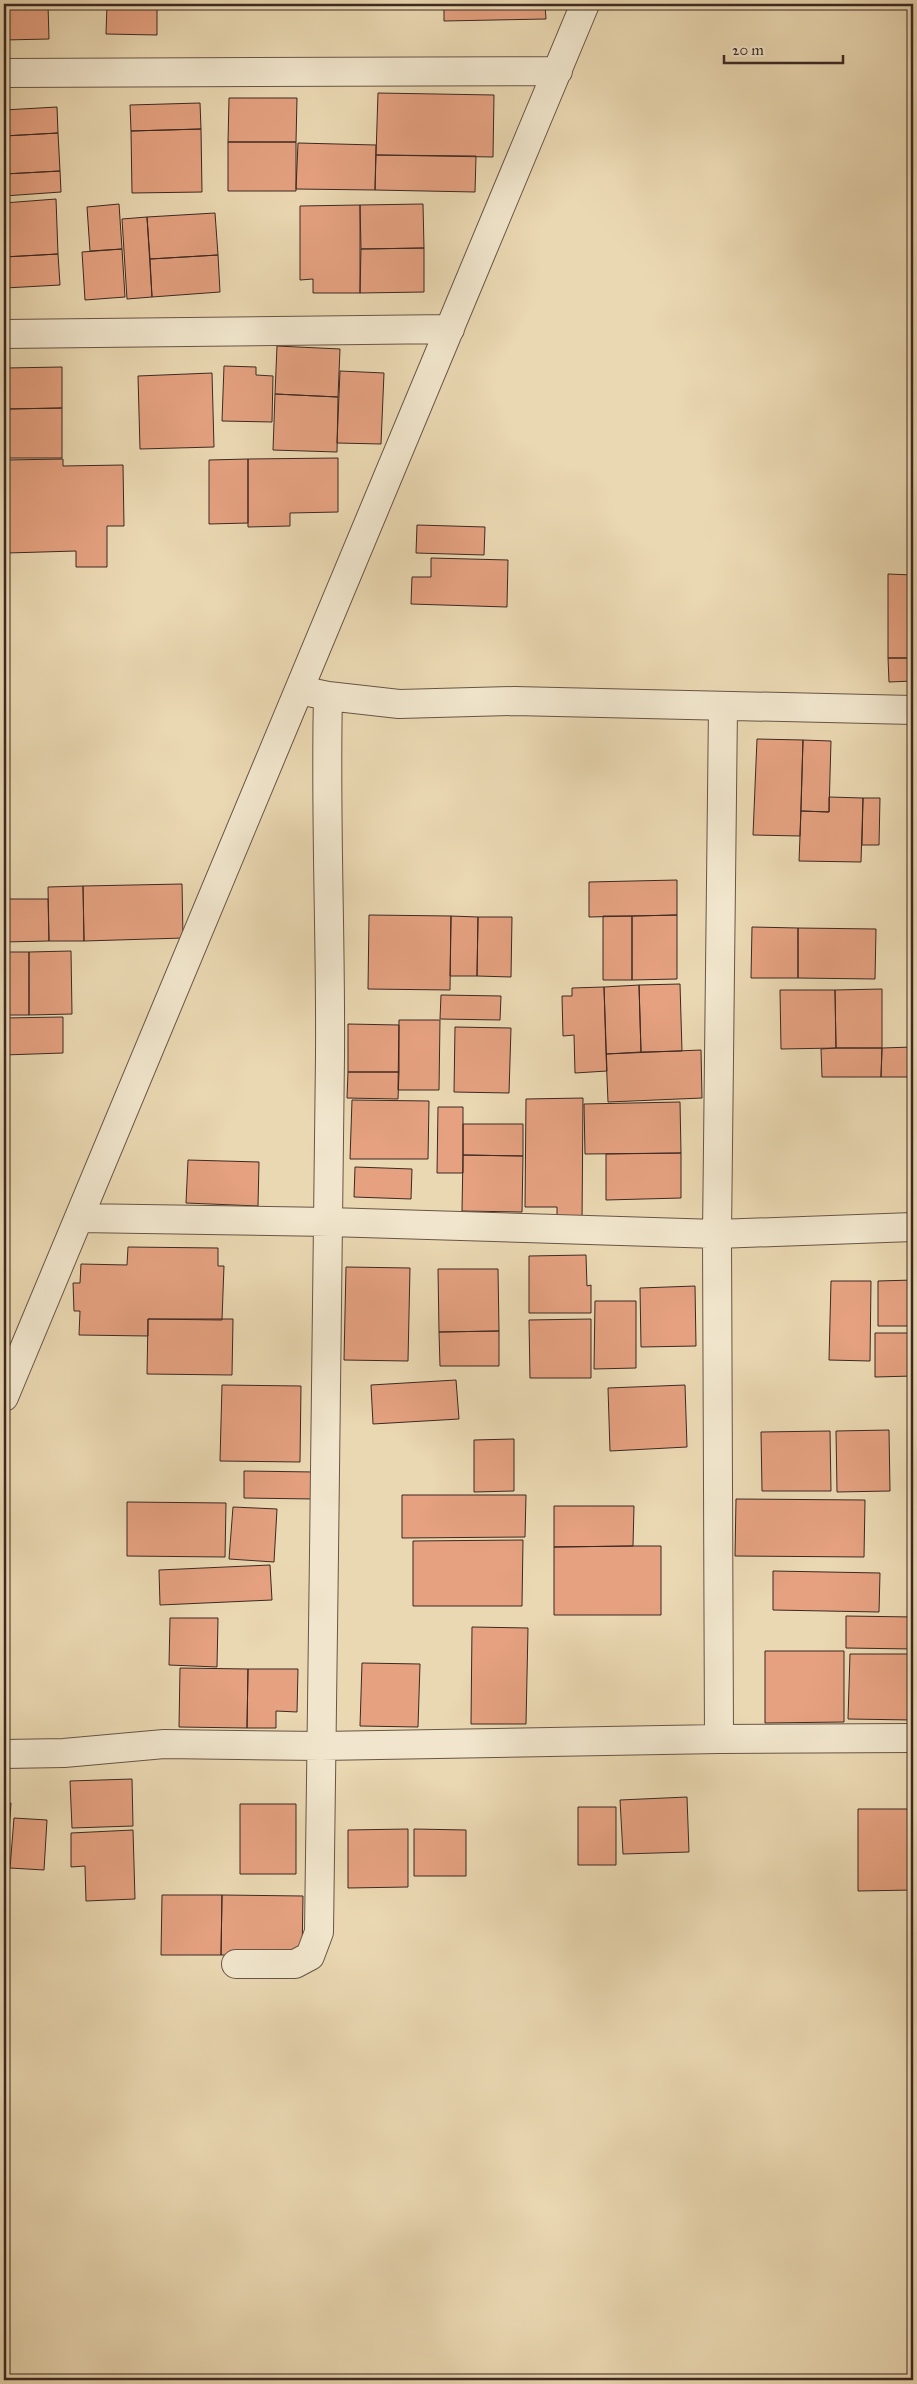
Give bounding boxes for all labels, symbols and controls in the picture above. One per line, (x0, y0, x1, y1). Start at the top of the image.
scale bar (724, 32, 843, 64)
text: 20 m (732, 41, 764, 59)

